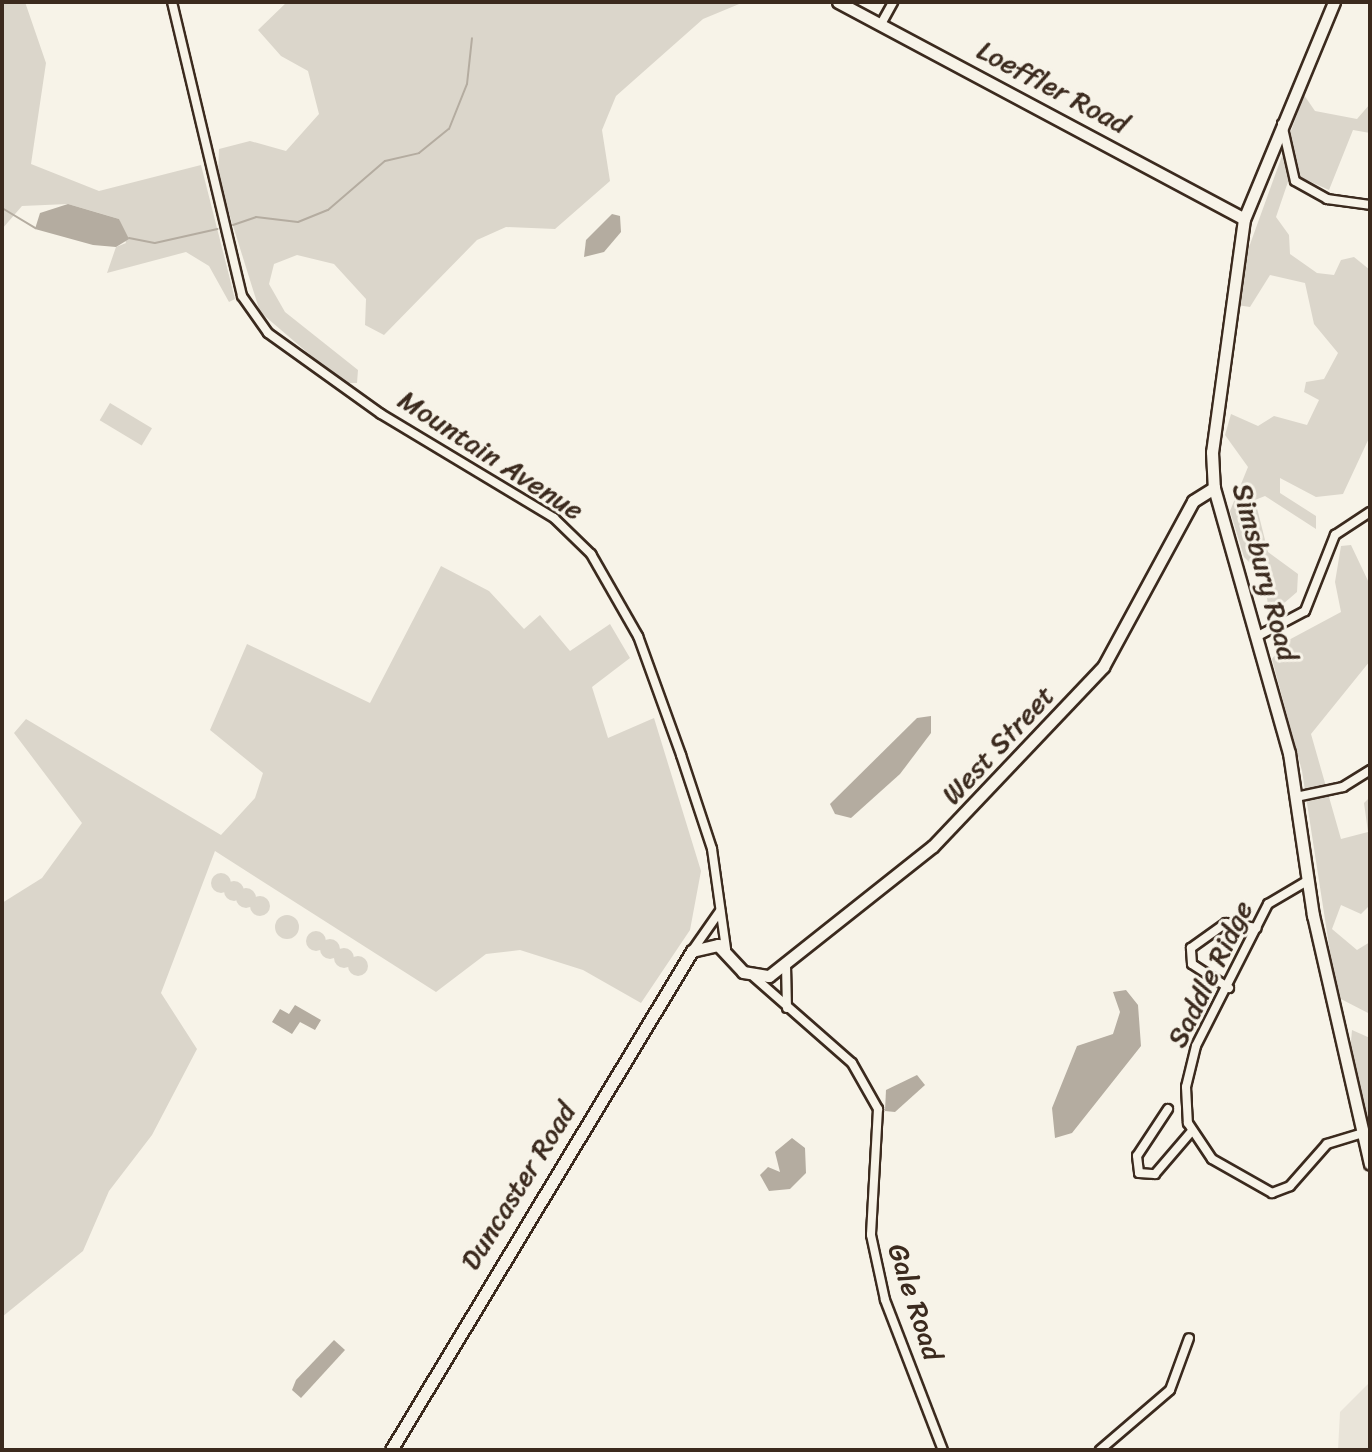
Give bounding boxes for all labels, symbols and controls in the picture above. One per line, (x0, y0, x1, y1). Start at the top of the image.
street label: Loeffler Road (972, 33, 1134, 141)
street label: Mountain Avenue (393, 383, 589, 527)
street label: Simsbury Road (1225, 479, 1305, 665)
street label: West Street (935, 679, 1061, 811)
street label: Saddle Ridge (1160, 895, 1260, 1053)
street label: Duncaster Road (453, 1096, 583, 1276)
street label: Gale Road (880, 1239, 950, 1365)

